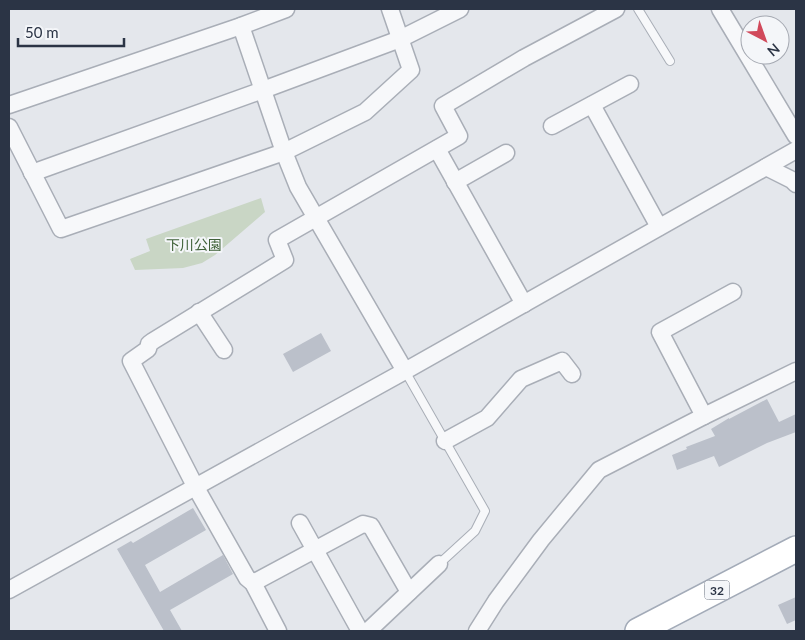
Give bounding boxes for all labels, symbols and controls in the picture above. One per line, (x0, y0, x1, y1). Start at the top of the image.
scale bar (18, 15, 124, 47)
north arrow (740, 15, 790, 65)
text: 50 m (25, 23, 59, 41)
text: N (764, 40, 784, 60)
park label: 下川公園 (166, 236, 222, 253)
road number: 32 (704, 580, 730, 600)

